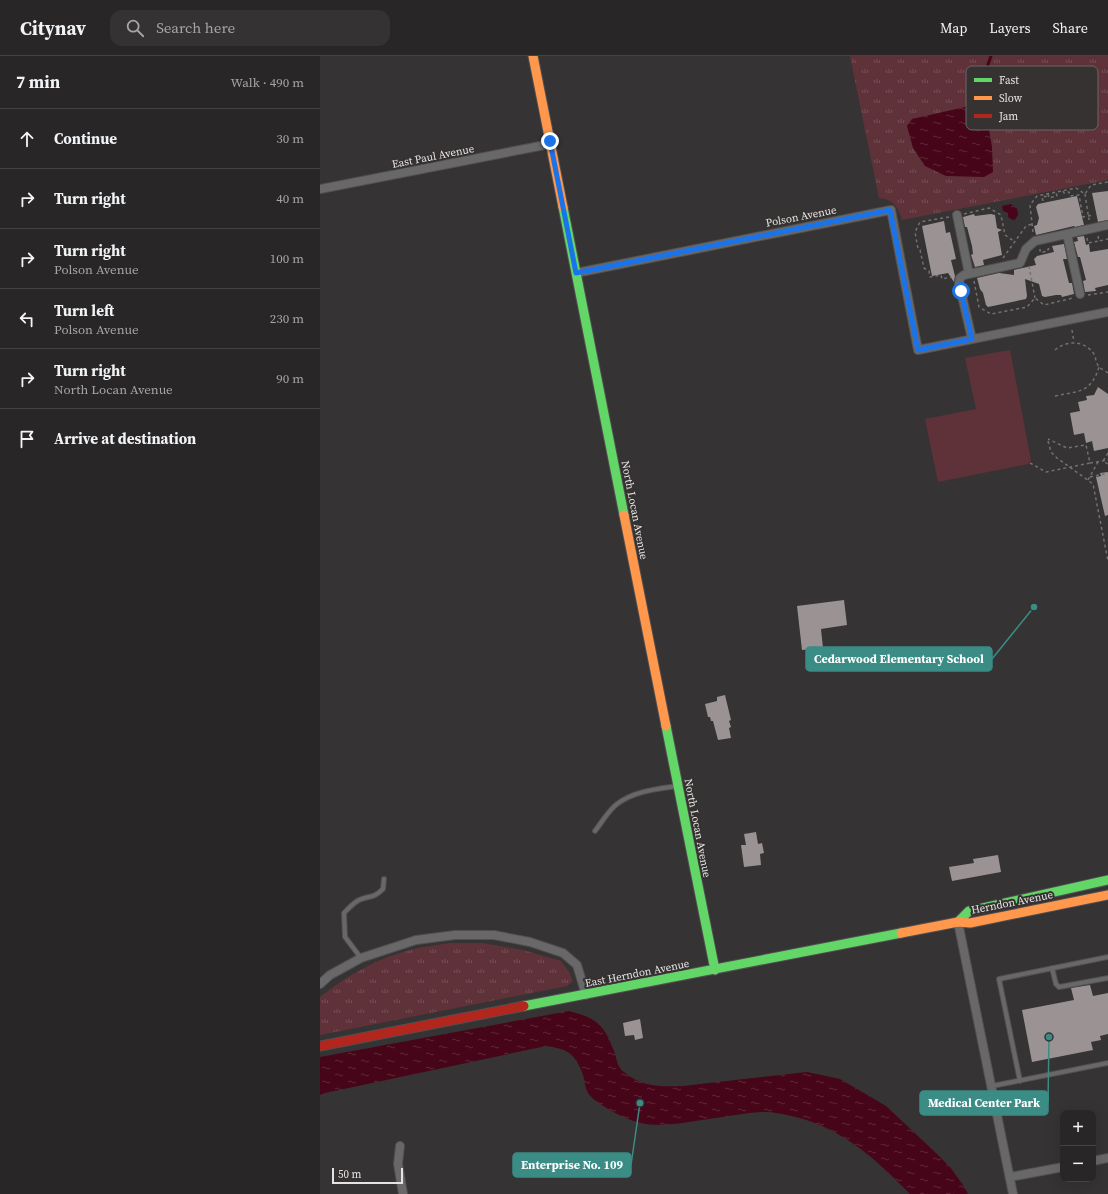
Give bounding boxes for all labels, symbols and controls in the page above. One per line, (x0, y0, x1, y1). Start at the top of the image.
search box (110, 10, 390, 46)
text: Citynav (20, 15, 86, 41)
icon: search (124, 17, 146, 39)
text: Search here (156, 17, 235, 38)
text: Map (940, 18, 967, 38)
text: Layers (989, 18, 1031, 38)
text: Share (1053, 18, 1088, 38)
legend (966, 66, 1098, 130)
text: 7 min (16, 70, 60, 94)
text: Fast (999, 73, 1019, 88)
text: Walk · 490 m (231, 74, 304, 91)
text: Slow (999, 91, 1023, 106)
text: Jam (998, 109, 1018, 124)
icon: ahead (16, 128, 38, 150)
text: Continue (54, 128, 117, 149)
text: 30 m (276, 130, 304, 147)
route end (541, 132, 559, 150)
street label: East Paul Avenue (391, 141, 476, 172)
icon: right (16, 188, 38, 210)
text: Turn right (54, 188, 126, 209)
text: 40 m (276, 190, 304, 207)
street label: Polson Avenue (765, 202, 838, 231)
text: Turn right (54, 240, 126, 261)
icon: right (16, 248, 38, 270)
text: 100 m (270, 250, 304, 267)
text: Polson Avenue (54, 261, 139, 278)
route start (952, 282, 970, 300)
text: Turn left (54, 300, 114, 321)
icon: left (16, 308, 38, 330)
text: 230 m (270, 310, 304, 327)
text: Polson Avenue (54, 321, 139, 338)
text: Turn right (54, 360, 126, 381)
icon: right (16, 368, 38, 390)
text: 90 m (276, 370, 304, 387)
text: North Locan Avenue (54, 381, 173, 398)
icon: arrive (16, 428, 38, 450)
text: Arrive at destination (54, 428, 196, 449)
street label: North Locan Avenue (618, 459, 652, 561)
callout: Cedarwood Elementary School (806, 647, 992, 671)
text: Cedarwood Elementary School (814, 651, 984, 667)
street label: North Locan Avenue (681, 777, 715, 879)
street label: Herndon Avenue (970, 887, 1055, 918)
street label: East Herndon Avenue (584, 956, 691, 991)
callout: Medical Center Park (920, 1091, 1048, 1115)
text: Medical Center Park (928, 1095, 1041, 1111)
map controls (1060, 1110, 1096, 1182)
button: + (1060, 1110, 1096, 1146)
button: − (1060, 1146, 1096, 1182)
callout: Enterprise No. 109 (513, 1153, 631, 1177)
text: Enterprise No. 109 (521, 1157, 624, 1173)
scale bar (332, 1166, 403, 1185)
text: 50 m (338, 1167, 361, 1182)

